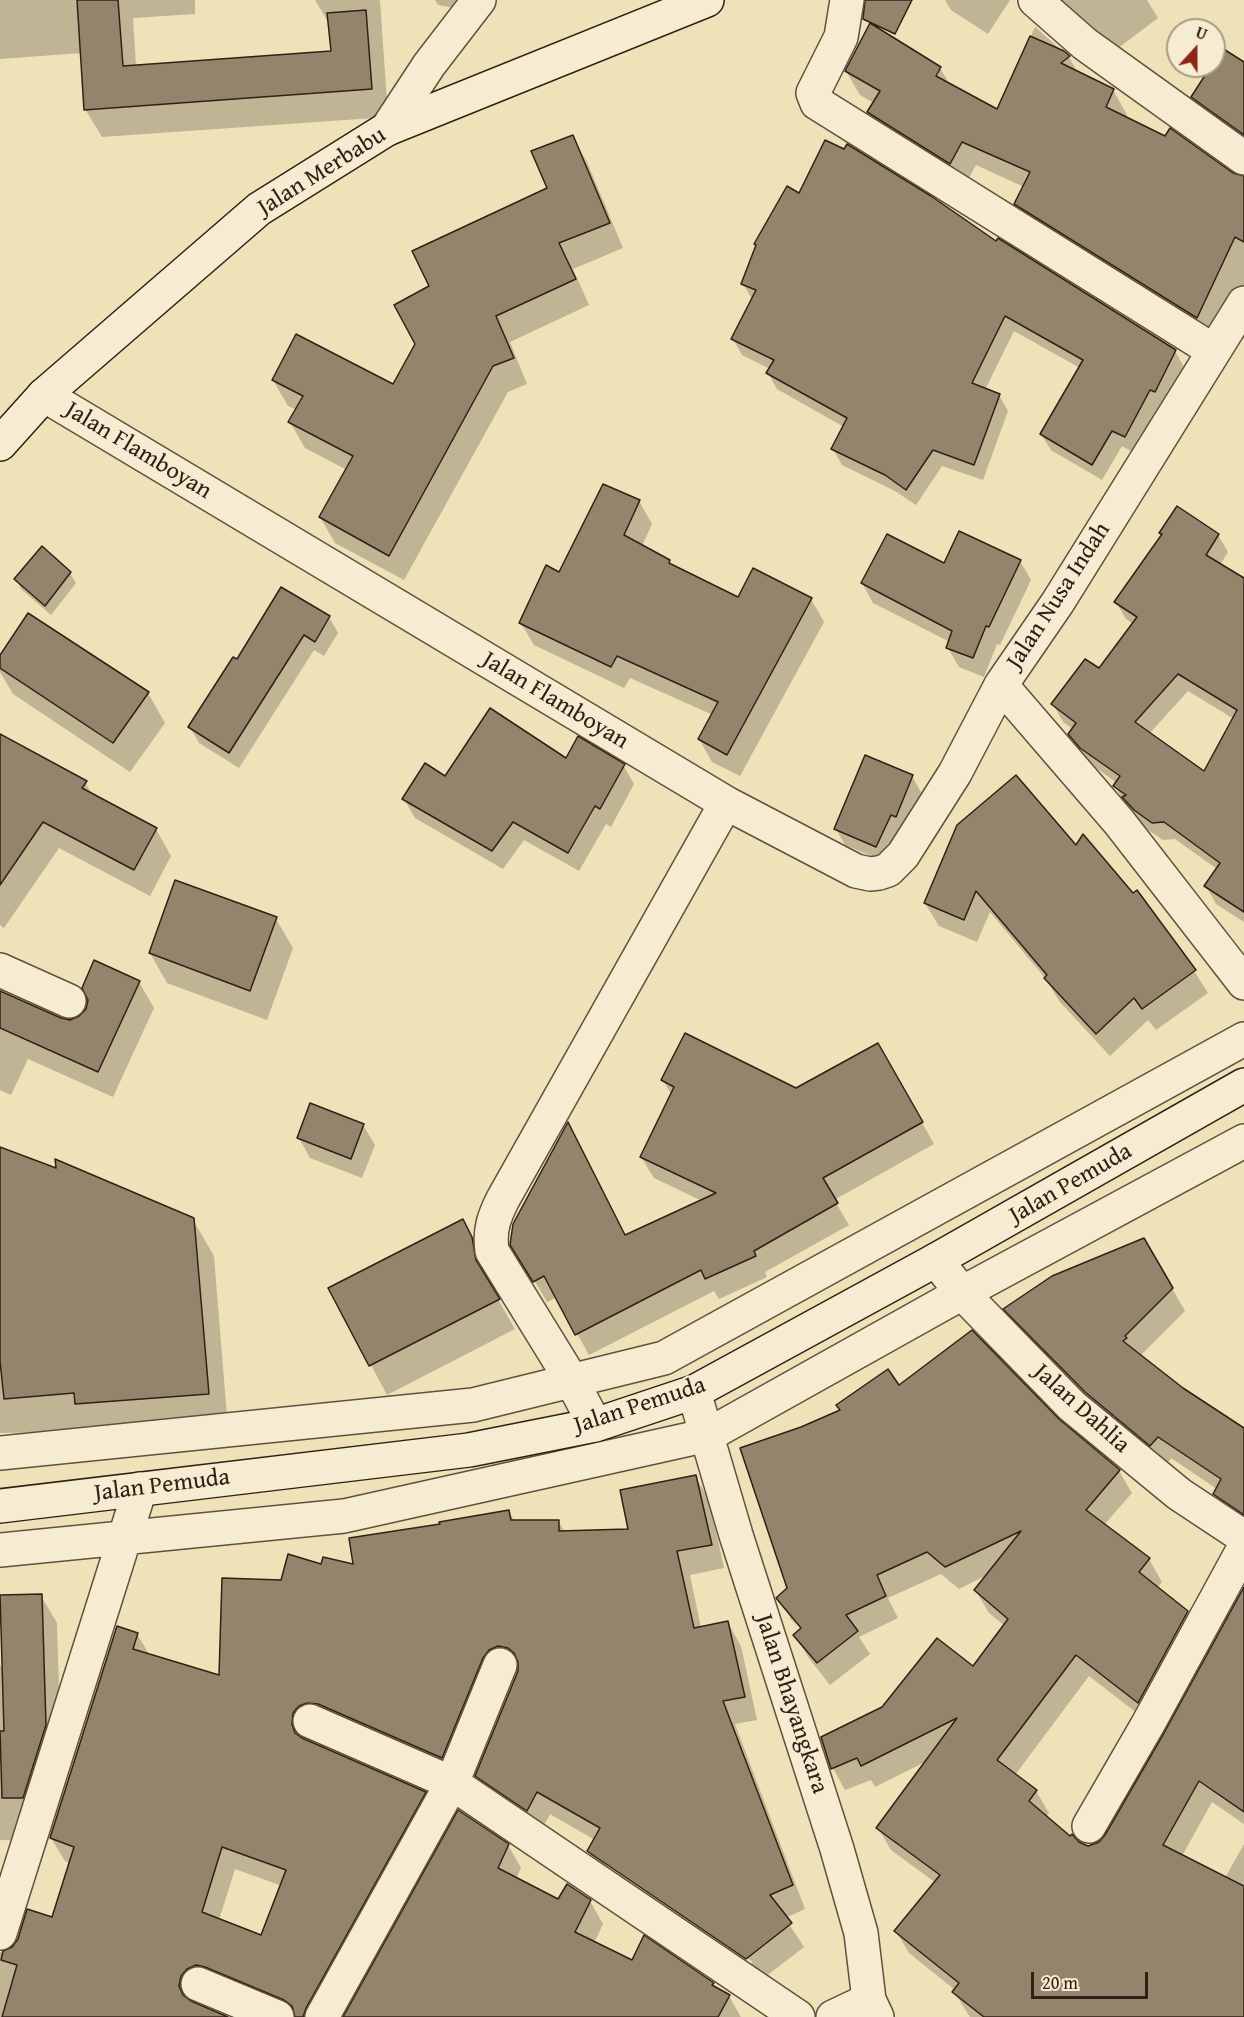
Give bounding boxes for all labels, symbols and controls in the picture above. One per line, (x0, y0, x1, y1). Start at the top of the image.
north arrow (1166, 18, 1226, 78)
text: U (1192, 20, 1211, 46)
street label: Jalan Merbabu (253, 121, 391, 223)
street label: Jalan Flamboyan (59, 396, 217, 506)
street label: Jalan Nusa Indah (1001, 517, 1117, 675)
street label: Jalan Flamboyan (476, 646, 634, 756)
street label: Jalan Pemuda (1005, 1137, 1137, 1231)
street label: Jalan Dahlia (1027, 1358, 1135, 1460)
street label: Jalan Pemuda (571, 1371, 709, 1441)
street label: Jalan Pemuda (92, 1463, 232, 1509)
street label: Jalan Bhayangkara (748, 1611, 834, 1797)
scale bar (1034, 1960, 1151, 1998)
text: 20 m (1042, 1969, 1078, 1996)

